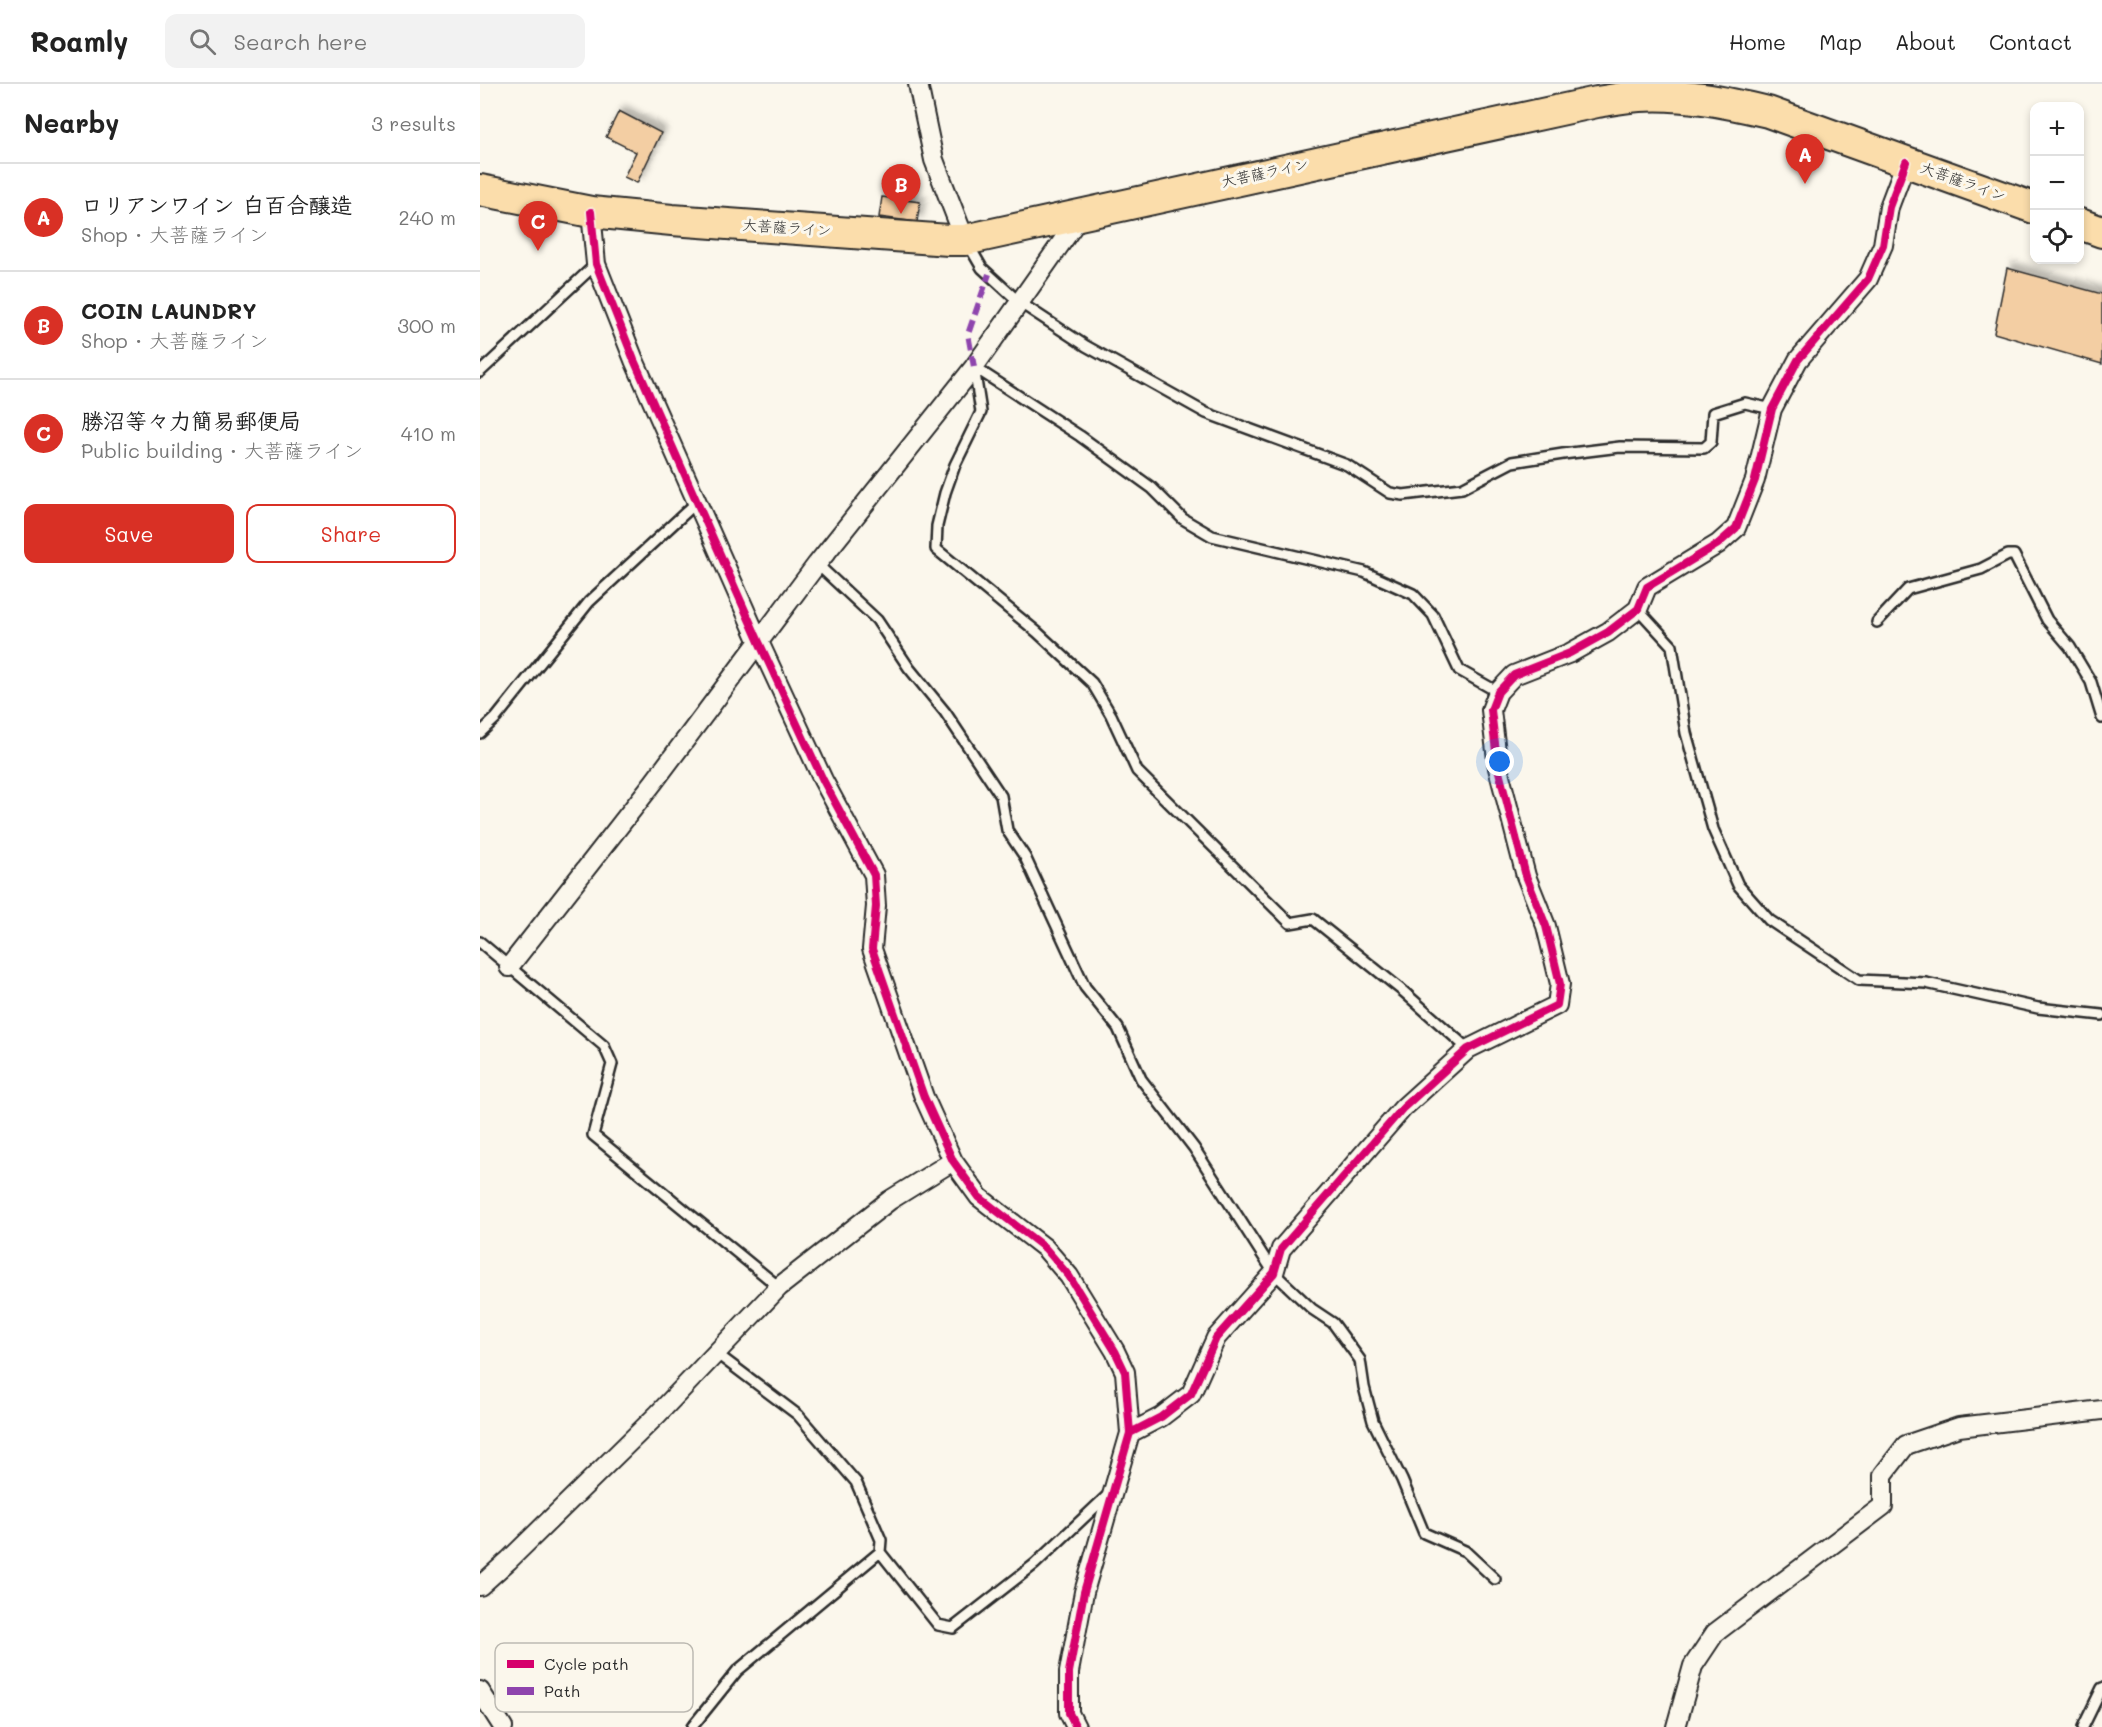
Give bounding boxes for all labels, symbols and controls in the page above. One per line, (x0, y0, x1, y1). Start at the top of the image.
search box (165, 14, 585, 68)
text: Roamly (30, 23, 129, 59)
icon: search (186, 25, 219, 58)
text: Search here (234, 27, 367, 56)
text: Home (1729, 28, 1786, 55)
text: Map (1819, 28, 1862, 55)
text: About (1895, 28, 1956, 55)
text: Contact (1989, 28, 2072, 55)
map controls (2030, 102, 2084, 264)
button: + (2030, 102, 2084, 156)
text: Nearby (24, 106, 119, 140)
text: 3 results (371, 110, 456, 136)
pin: A (1786, 135, 1824, 184)
street label: 大菩薩ライン (1219, 153, 1311, 191)
street label: 大菩薩ライン (1918, 156, 2009, 206)
button: − (2030, 156, 2084, 210)
pin: B (882, 164, 920, 214)
text: ロリアンワイン 白百合醸造 (81, 190, 352, 219)
pin: C (518, 202, 558, 251)
text: A (37, 204, 50, 230)
text: 240 m (398, 204, 456, 230)
button: locate (2030, 210, 2084, 264)
street label: 大菩薩ライン (742, 214, 832, 240)
text: Shop · 大菩薩ライン (81, 221, 268, 247)
text: COIN LAUNDRY (81, 296, 257, 325)
text: B (37, 312, 50, 338)
text: 300 m (397, 312, 456, 338)
text: Shop · 大菩薩ライン (81, 327, 268, 353)
text: 勝沼等々力簡易郵便局 (81, 406, 301, 435)
text: C (36, 420, 51, 446)
text: 410 m (401, 420, 456, 446)
text: Public building · 大菩薩ライン (81, 437, 363, 463)
button: Save (24, 504, 234, 563)
button: Share (246, 504, 456, 563)
your location (1485, 747, 1514, 776)
legend (495, 1643, 693, 1712)
text: Cycle path (544, 1653, 628, 1674)
text: Path (544, 1680, 580, 1701)

